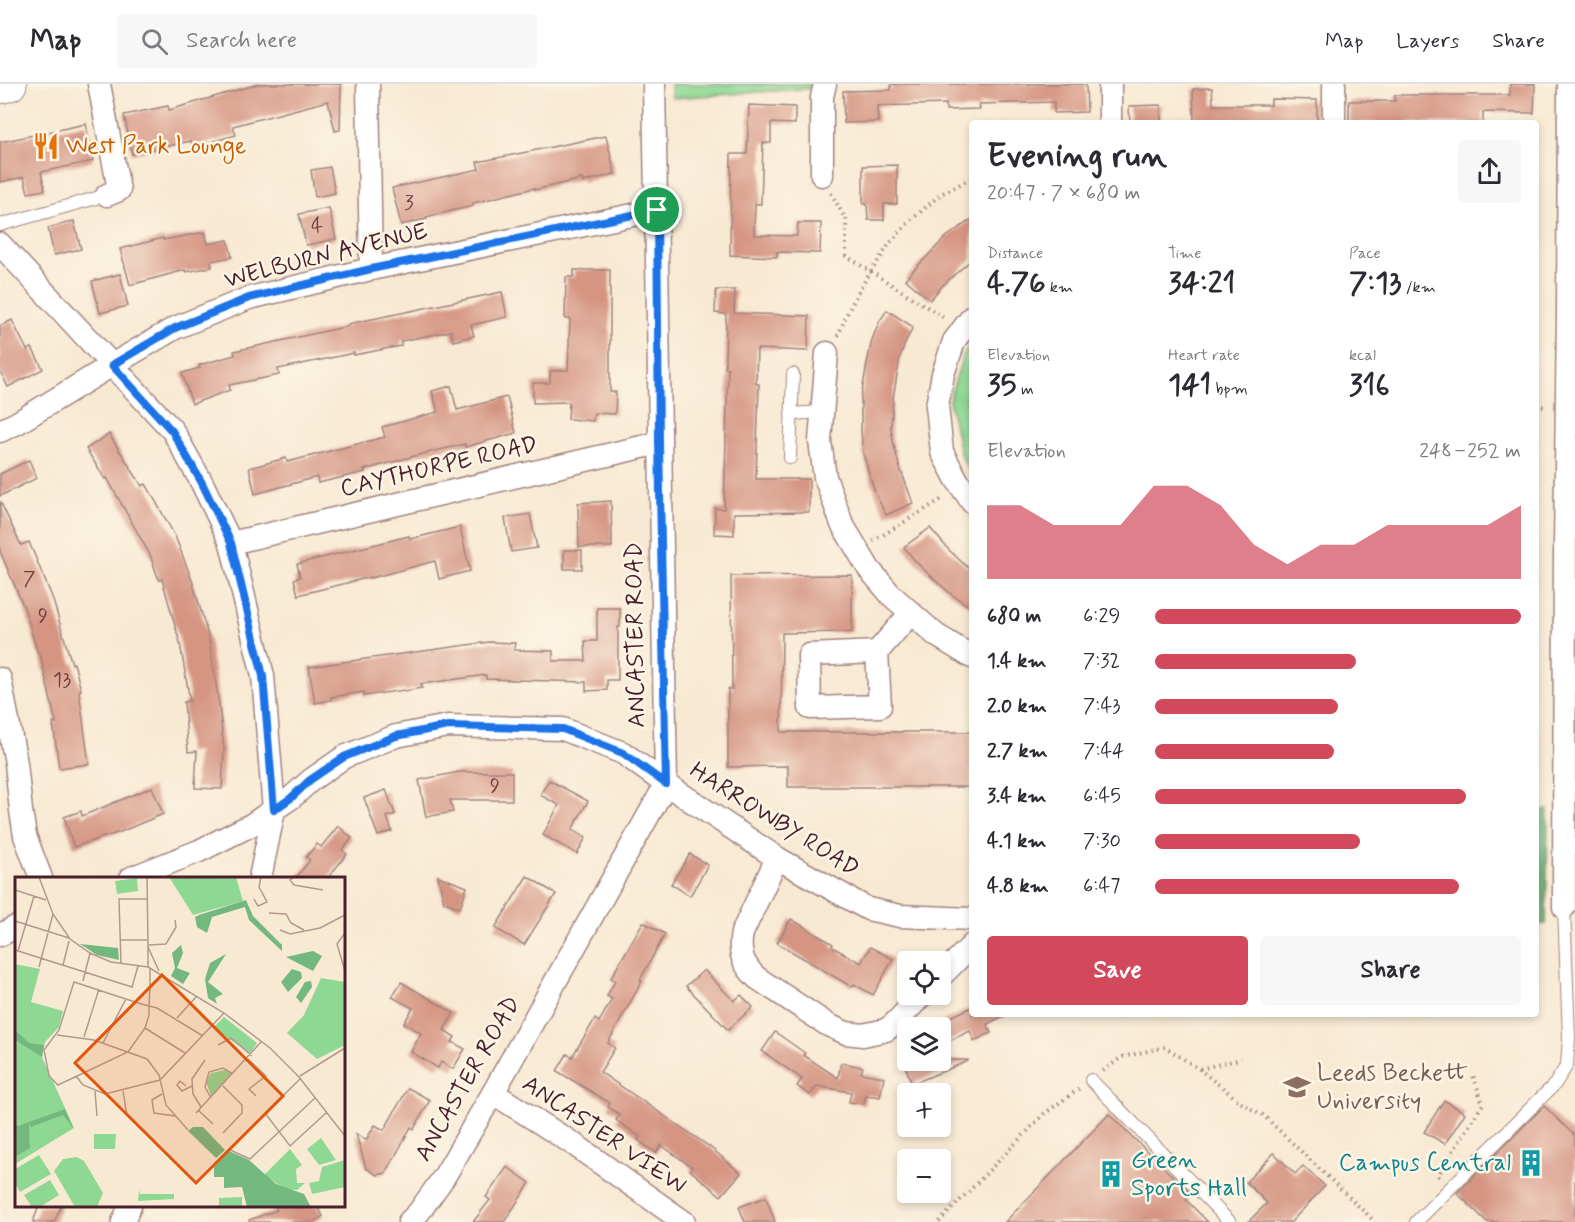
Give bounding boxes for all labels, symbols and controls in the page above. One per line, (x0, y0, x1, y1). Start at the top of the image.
search box (117, 14, 537, 68)
text: Map (30, 23, 81, 60)
icon: search (138, 25, 171, 58)
text: Search here (186, 27, 297, 55)
text: Map (1325, 27, 1363, 55)
text: Layers (1396, 27, 1459, 55)
text: Share (1492, 27, 1545, 55)
restaurant icon: West Park Lounge (31, 131, 61, 161)
place label: West Park Lounge (66, 131, 246, 164)
text: Evening run (987, 135, 1167, 179)
button: share (1458, 140, 1521, 203)
text: 20:47 · 7 × 680 m (987, 180, 1140, 207)
pin (631, 184, 682, 235)
house number: 3 (404, 189, 414, 217)
icon: arrive (640, 193, 673, 226)
house number: 4 (311, 212, 323, 240)
street label: WELBURN AVENUE (221, 216, 431, 296)
text: Distance (987, 243, 1043, 264)
text: Time (1168, 243, 1202, 264)
text: Pace (1349, 243, 1381, 264)
text: 4.76 (987, 264, 1046, 303)
text: 34:21 (1168, 264, 1235, 303)
text: 7:13 (1349, 264, 1401, 303)
text: km (1046, 277, 1073, 298)
text: /km (1401, 277, 1436, 298)
text: Elevation (987, 345, 1050, 366)
text: Heart rate (1168, 345, 1240, 366)
text: kcal (1349, 345, 1376, 366)
text: 35 (987, 366, 1017, 405)
text: 141 (1168, 366, 1211, 405)
text: 316 (1349, 366, 1390, 405)
text: m (1017, 379, 1034, 400)
text: bpm (1211, 379, 1248, 400)
street label: CAYTHORPE ROAD (337, 429, 541, 505)
text: Elevation (987, 438, 1066, 465)
text: 248–252 m (1419, 438, 1521, 465)
street label: ANCASTER ROAD (619, 542, 653, 728)
house number: 7 (23, 565, 36, 593)
house number: 9 (38, 602, 48, 630)
text: 680 m (987, 603, 1042, 630)
text: 6:29 (1083, 603, 1120, 630)
text: 1.4 km (987, 648, 1046, 675)
text: 7:32 (1083, 648, 1120, 675)
house number: 13 (53, 666, 71, 694)
text: 2.0 km (987, 693, 1047, 720)
text: 7:43 (1083, 693, 1121, 720)
text: 2.7 km (987, 738, 1048, 765)
text: 7:44 (1083, 738, 1124, 765)
street label: HARROWBY ROAD (683, 755, 865, 885)
house number: 9 (490, 772, 500, 800)
text: 3.4 km (987, 783, 1046, 810)
text: 6:45 (1083, 783, 1121, 810)
text: 4.1 km (987, 828, 1046, 855)
text: 7:30 (1083, 828, 1121, 855)
text: 4.8 km (987, 873, 1049, 900)
text: 6:47 (1083, 873, 1120, 900)
inset map (15, 877, 345, 1207)
button: Save (987, 936, 1248, 1005)
button: Share (1260, 936, 1521, 1005)
map controls (897, 951, 951, 1203)
button: locate (897, 951, 951, 1005)
street label: ANCASTER ROAD (408, 991, 528, 1167)
button: layers (897, 1017, 951, 1071)
place label: Leeds Beckett University (1317, 1058, 1468, 1117)
street label: ANCASTER VIEW (516, 1069, 692, 1201)
school or university icon: Leeds Beckett University (1282, 1072, 1312, 1102)
button: + (897, 1083, 951, 1137)
place label: Green Sports Hall (1131, 1145, 1247, 1204)
place label: Campus Central (1339, 1148, 1511, 1179)
building icon: Campus Central (1516, 1148, 1546, 1178)
button: − (897, 1149, 951, 1203)
building icon: Green Sports Hall (1096, 1159, 1126, 1189)

